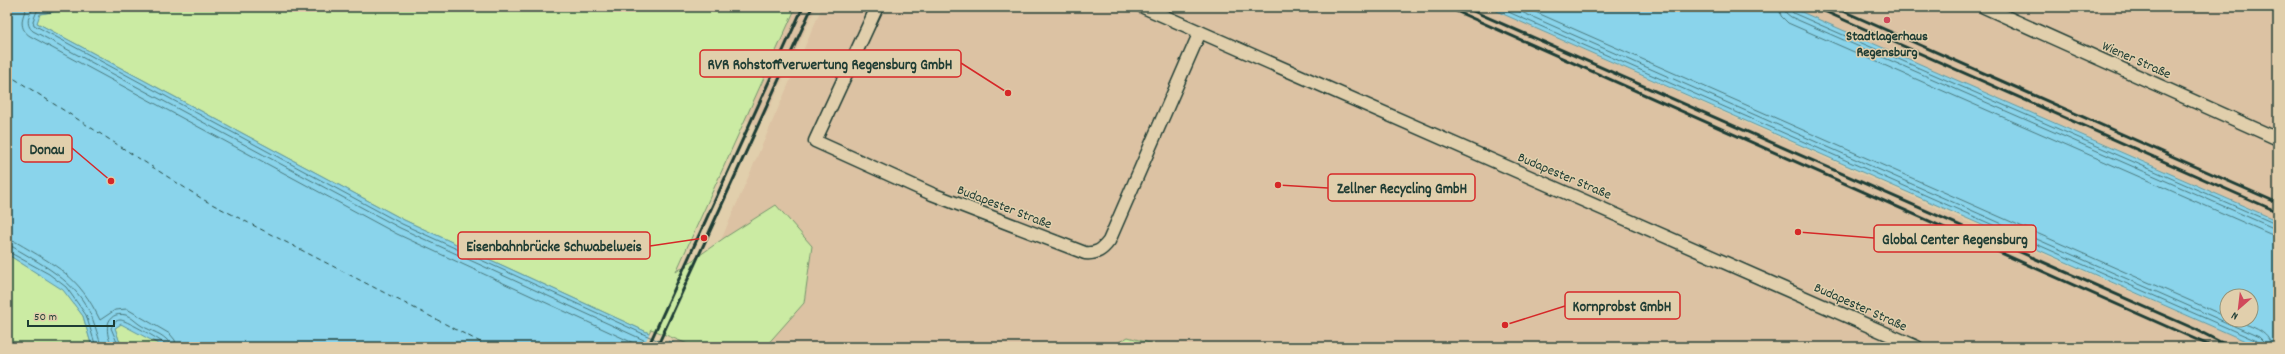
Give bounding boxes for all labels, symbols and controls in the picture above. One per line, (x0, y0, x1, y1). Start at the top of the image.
marker: Stadtlagerhaus Regensburg (1882, 15, 1892, 25)
place label: Stadtlagerhaus Regensburg (1846, 27, 1928, 63)
street label: Wiener Straße (2098, 37, 2174, 85)
callout: RVR Rohstoffverwertung Regensburg GmbH (700, 50, 961, 77)
text: RVR Rohstoffverwertung Regensburg GmbH (708, 55, 952, 77)
callout: Donau (21, 135, 72, 162)
text: Donau (30, 140, 65, 162)
street label: Budapester Straße (1514, 148, 1614, 206)
callout: Zellner Recycling GmbH (1328, 174, 1475, 201)
text: Zellner Recycling GmbH (1337, 179, 1467, 201)
street label: Budapester Straße (954, 181, 1055, 235)
callout: Global Center Regensburg (1874, 225, 2036, 252)
text: Global Center Regensburg (1882, 230, 2028, 252)
callout: Eisenbahnbrücke Schwabelweis (458, 232, 650, 259)
text: Eisenbahnbrücke Schwabelweis (466, 237, 642, 259)
street label: Budapester Straße (1810, 278, 1910, 337)
north arrow (2219, 288, 2259, 328)
callout: Kornprobst GmbH (1565, 292, 1680, 319)
text: Kornprobst GmbH (1572, 297, 1672, 319)
scale bar (28, 302, 114, 328)
text: N (2229, 306, 2241, 323)
text: 50 m (34, 309, 57, 326)

